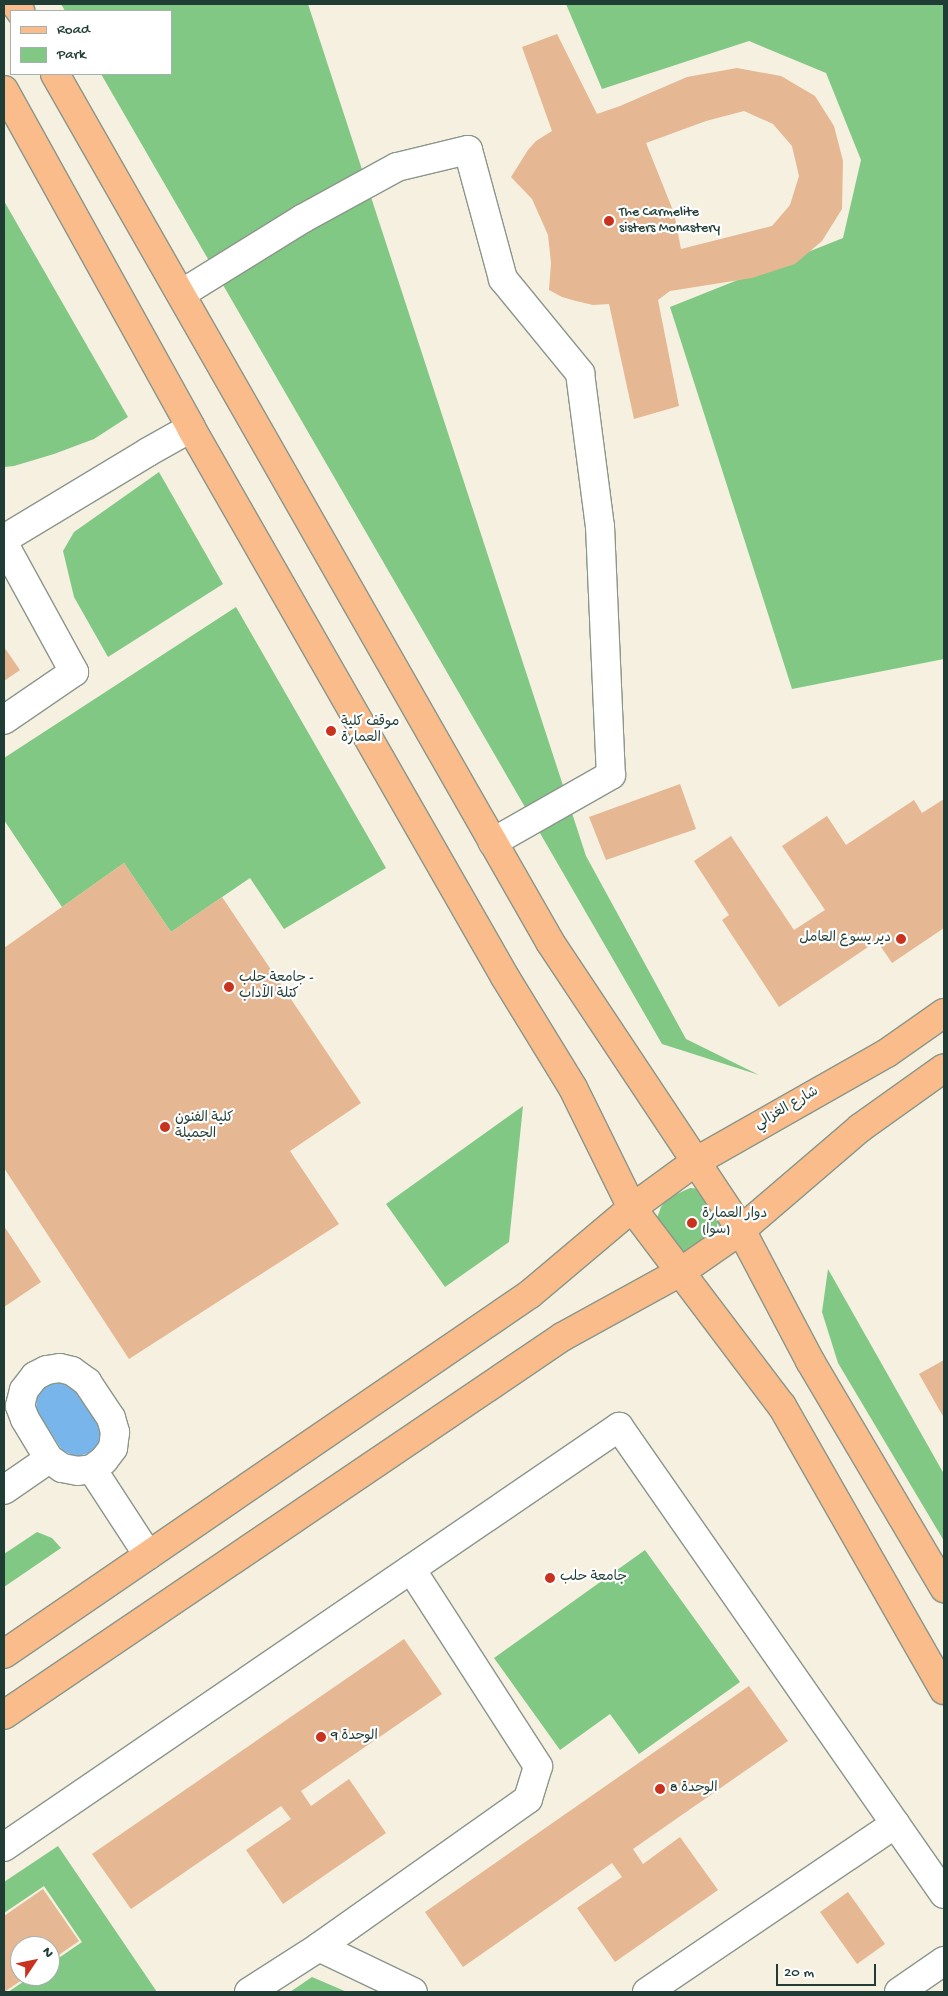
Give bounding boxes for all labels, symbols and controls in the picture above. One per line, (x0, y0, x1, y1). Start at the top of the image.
legend (10, 10, 172, 75)
text: Road (57, 21, 90, 39)
text: Park (57, 46, 86, 64)
place label: The Carmelite sisters Monastery (619, 205, 720, 238)
marker: The Carmelite sisters Monastery (603, 215, 615, 227)
place label: موقف كلية العمارة (341, 715, 399, 748)
marker: موقف كلية العمارة (325, 725, 337, 737)
place label: دير يسوع العامل (799, 931, 891, 947)
marker: دير يسوع العامل (895, 933, 907, 945)
place label: جامعة حلب - كتلة الآداب (239, 971, 314, 1004)
marker: جامعة حلب - كتلة الآداب (223, 981, 235, 993)
street label: شارع الغزالي (752, 1084, 822, 1134)
place label: كلية الفنون الجميلة (175, 1111, 233, 1144)
marker: كلية الفنون الجميلة (159, 1121, 171, 1133)
place label: دوار العمارة (سوا) (702, 1207, 767, 1240)
marker: دوار العمارة (سوا) (686, 1217, 698, 1229)
place label: جامعة حلب (560, 1570, 627, 1586)
marker: جامعة حلب (544, 1572, 556, 1584)
place label: الوحدة 9 (331, 1729, 378, 1745)
marker: الوحدة 9 (315, 1731, 327, 1743)
place label: الوحدة 8 (670, 1781, 718, 1797)
marker: الوحدة 8 (654, 1783, 666, 1795)
north arrow (10, 1936, 60, 1986)
text: N (37, 1944, 57, 1961)
scale bar (778, 1954, 878, 1986)
text: 20 m (784, 1964, 814, 1982)

